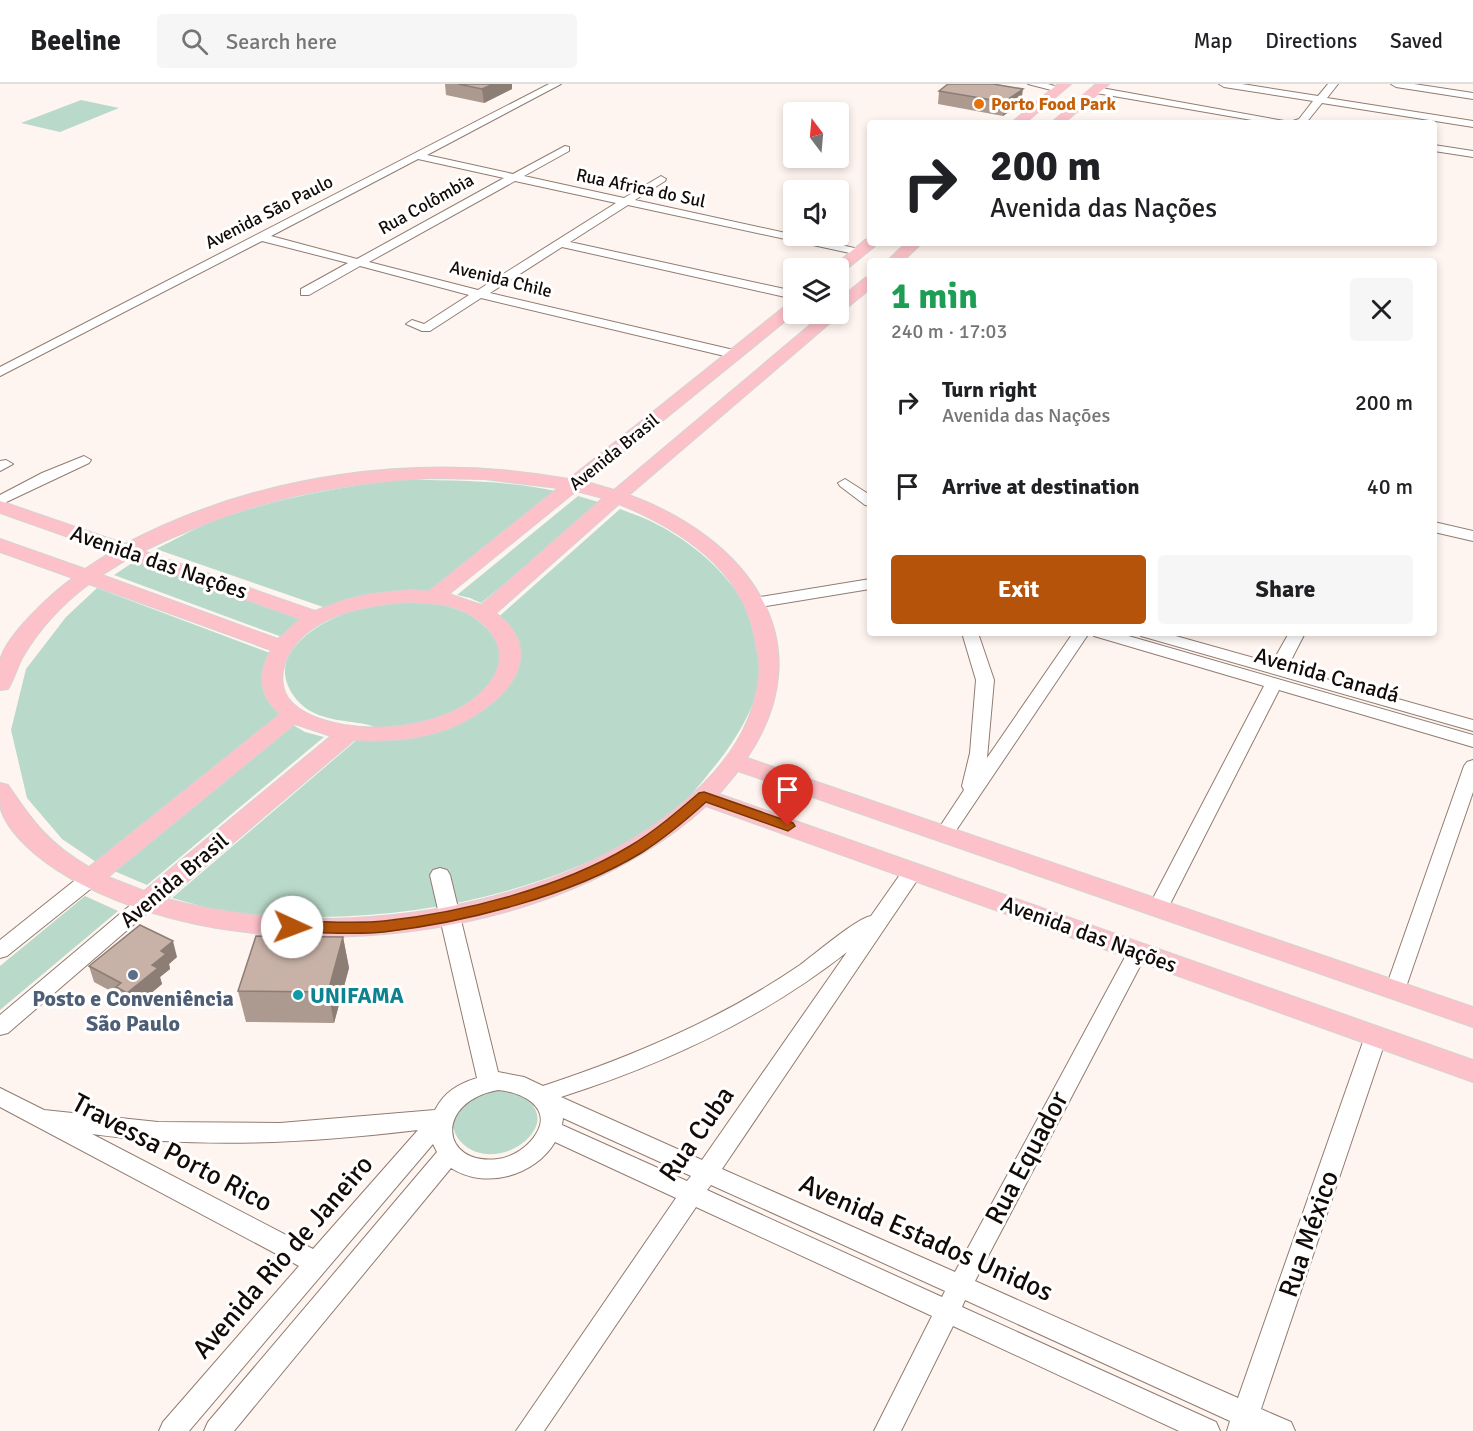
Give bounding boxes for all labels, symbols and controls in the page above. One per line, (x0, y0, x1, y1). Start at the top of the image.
search box (157, 14, 577, 68)
text: Beeline (30, 24, 121, 58)
icon: search (178, 25, 211, 58)
text: Search here (226, 28, 337, 55)
text: Map (1194, 28, 1232, 54)
text: Directions (1265, 28, 1357, 54)
text: Saved (1390, 28, 1443, 54)
place label: Porto Food Park (991, 93, 1116, 115)
marker: Porto Food Park (972, 97, 986, 111)
north arrow (783, 102, 849, 168)
map controls (783, 102, 849, 324)
text: 200 m (990, 141, 1101, 192)
icon: right (891, 144, 969, 222)
street label: Rua Africa do Sul (574, 164, 708, 212)
street label: Rua Colômbia (374, 169, 478, 239)
street label: Avenida São Paulo (201, 170, 337, 254)
button: sound (783, 180, 849, 246)
text: Avenida das Nações (990, 192, 1217, 225)
street label: Avenida Chile (448, 256, 554, 302)
button: layers (783, 258, 849, 324)
text: 1 min (891, 274, 978, 319)
button: close (1350, 278, 1413, 341)
text: 240 m · 17:03 (891, 319, 1007, 344)
text: Turn right (942, 376, 1037, 403)
icon: right (891, 386, 924, 419)
text: 200 m (1355, 389, 1413, 416)
text: Avenida das Nações (942, 403, 1110, 428)
street label: Avenida Brasil (565, 409, 663, 495)
icon: arrive (891, 470, 924, 503)
text: Arrive at destination (942, 473, 1139, 500)
text: 40 m (1367, 473, 1413, 500)
street label: Avenida das Nações (67, 519, 251, 605)
button: Exit (891, 555, 1146, 624)
button: Share (1158, 555, 1413, 624)
street label: Avenida Canadá (1251, 641, 1403, 709)
pin (762, 764, 813, 826)
icon: arrive (771, 773, 804, 806)
street label: Avenida Brasil (114, 827, 234, 933)
street label: Avenida das Nações (997, 890, 1181, 978)
position arrow (260, 895, 324, 959)
marker: Posto e Conveniência São Paulo (126, 968, 140, 982)
place label: UNIFAMA (310, 982, 404, 1009)
place label: Posto e Conveniência São Paulo (32, 985, 234, 1037)
marker: UNIFAMA (291, 988, 305, 1002)
street label: Rua Cuba (652, 1080, 742, 1188)
street label: Travessa Porto Rico (66, 1086, 278, 1220)
street label: Rua Equador (978, 1086, 1076, 1230)
street label: Avenida Rio de Janeiro (186, 1148, 380, 1366)
street label: Rua México (1272, 1166, 1346, 1302)
street label: Avenida Estados Unidos (794, 1167, 1058, 1309)

